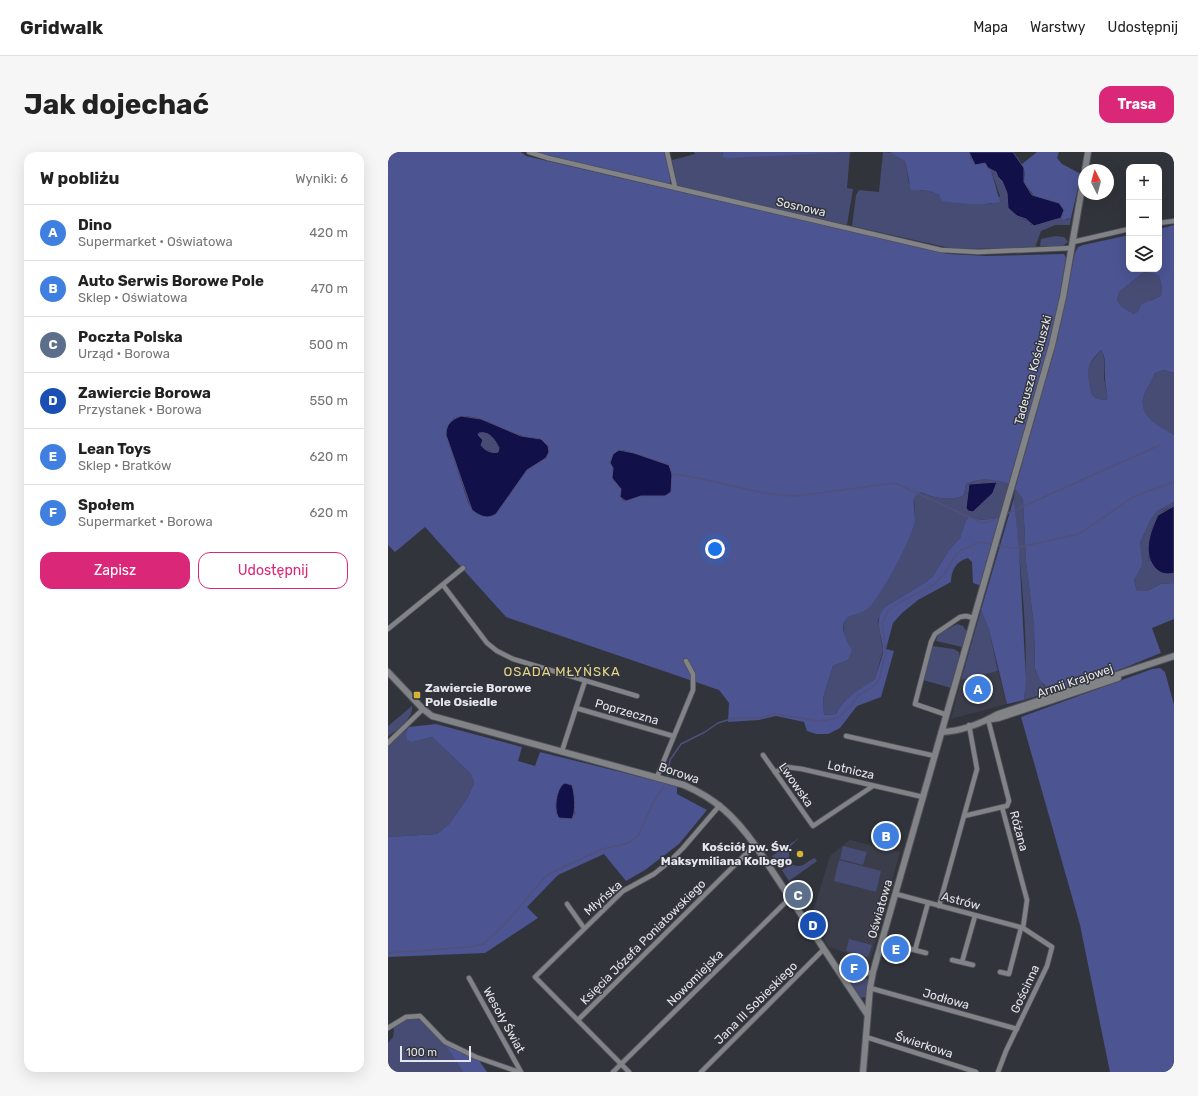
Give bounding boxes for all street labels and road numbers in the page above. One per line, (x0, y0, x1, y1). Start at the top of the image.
street label: Sosnowa (775, 194, 827, 220)
street label: Tadeusza Kościuszki (1012, 313, 1054, 427)
street label: Armii Krajowej (1035, 661, 1115, 701)
street label: Poprzeczna (594, 696, 660, 728)
street label: Lotnicza (826, 758, 876, 782)
street label: Borowa (657, 760, 701, 786)
street label: Lwowska (776, 760, 816, 810)
street label: Różana (1007, 809, 1031, 853)
street label: Księcia Józefa Poniatowskiego (577, 876, 709, 1008)
street label: Młyńska (581, 878, 625, 918)
street label: Oświatowa (865, 878, 895, 940)
street label: Astrów (940, 889, 982, 913)
street label: Nowomiejska (664, 947, 726, 1009)
street label: Jana III Sobieskiego (712, 959, 800, 1047)
street label: Gościnna (1008, 963, 1042, 1015)
street label: Wesoły Świat (480, 985, 528, 1056)
street label: Jodłowa (921, 986, 971, 1012)
street label: Świerkowa (893, 1029, 955, 1061)

